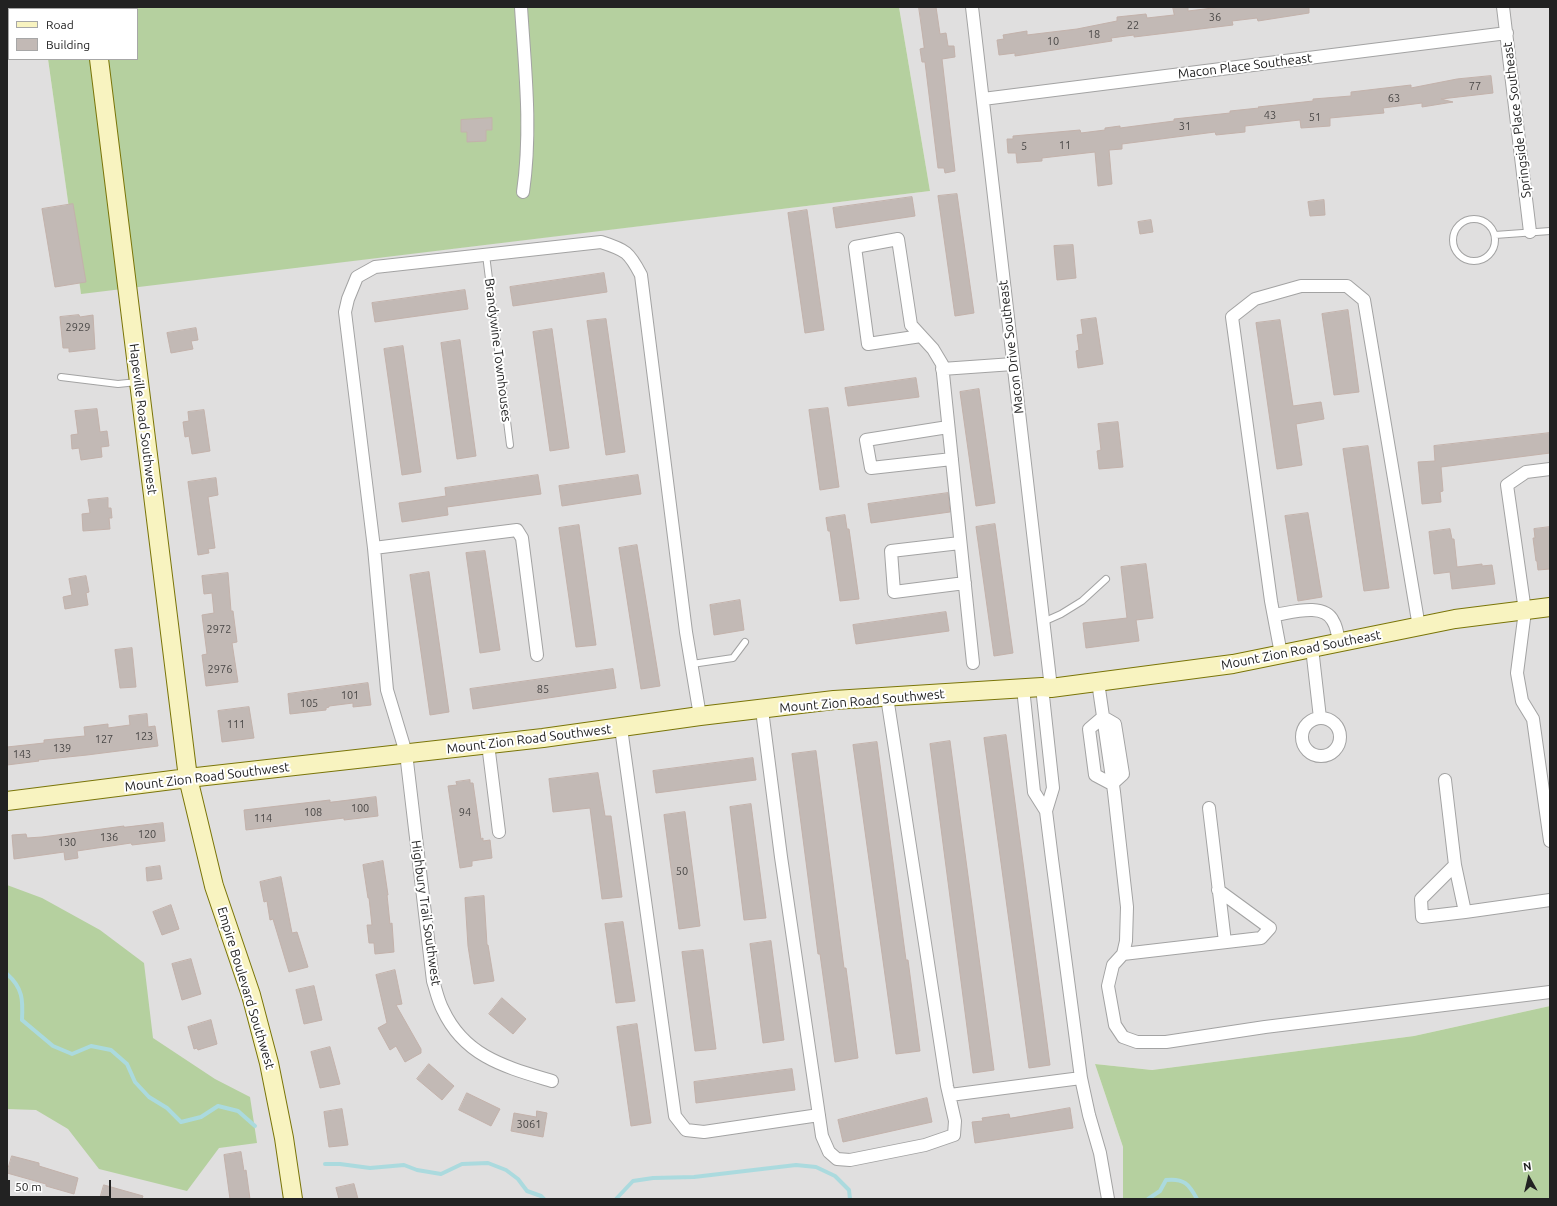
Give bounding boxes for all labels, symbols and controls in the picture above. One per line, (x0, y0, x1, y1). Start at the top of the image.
legend (8, 8, 138, 60)
house number: 36 (1209, 10, 1221, 24)
text: Road (46, 18, 74, 31)
house number: 22 (1127, 18, 1139, 32)
house number: 18 (1088, 27, 1100, 41)
house number: 10 (1047, 34, 1059, 48)
text: Building (46, 38, 90, 51)
street label: Springside Place Southeast (1500, 41, 1534, 199)
street label: Macon Place Southeast (1177, 50, 1313, 82)
house number: 77 (1469, 79, 1481, 93)
house number: 63 (1388, 91, 1400, 105)
house number: 43 (1264, 108, 1276, 122)
house number: 51 (1309, 110, 1321, 124)
house number: 31 (1179, 119, 1191, 133)
house number: 11 (1059, 138, 1071, 152)
house number: 5 (1021, 139, 1027, 153)
street label: Brandywine Townhouses (481, 277, 515, 423)
street label: Macon Drive Southeast (995, 279, 1027, 415)
house number: 2929 (66, 320, 90, 334)
street label: Hapeville Road Southwest (126, 342, 160, 496)
house number: 2972 (207, 622, 231, 636)
street label: Mount Zion Road Southeast (1220, 627, 1382, 673)
house number: 2976 (208, 662, 232, 676)
house number: 85 (537, 682, 549, 696)
street label: Mount Zion Road Southwest (779, 686, 945, 716)
house number: 101 (341, 688, 359, 702)
house number: 105 (300, 696, 318, 710)
house number: 111 (227, 717, 245, 731)
street label: Mount Zion Road Southwest (446, 721, 612, 757)
house number: 123 (135, 729, 153, 743)
house number: 127 (95, 732, 113, 746)
house number: 139 (53, 741, 71, 755)
house number: 143 (13, 747, 31, 761)
street label: Mount Zion Road Southwest (124, 759, 290, 795)
house number: 100 (351, 801, 369, 815)
house number: 108 (304, 805, 322, 819)
house number: 94 (459, 805, 471, 819)
house number: 114 (254, 811, 272, 825)
house number: 120 (138, 827, 156, 841)
house number: 136 (100, 830, 118, 844)
house number: 130 (58, 835, 76, 849)
street label: Highbury Trail Southwest (408, 839, 444, 987)
house number: 50 (676, 864, 688, 878)
street label: Empire Boulevard Southwest (214, 905, 278, 1071)
house number: 3061 (517, 1117, 541, 1131)
north arrow (1509, 1158, 1549, 1198)
text: N (1522, 1160, 1532, 1173)
scale bar (10, 1172, 113, 1198)
text: 50 m (15, 1180, 42, 1193)

